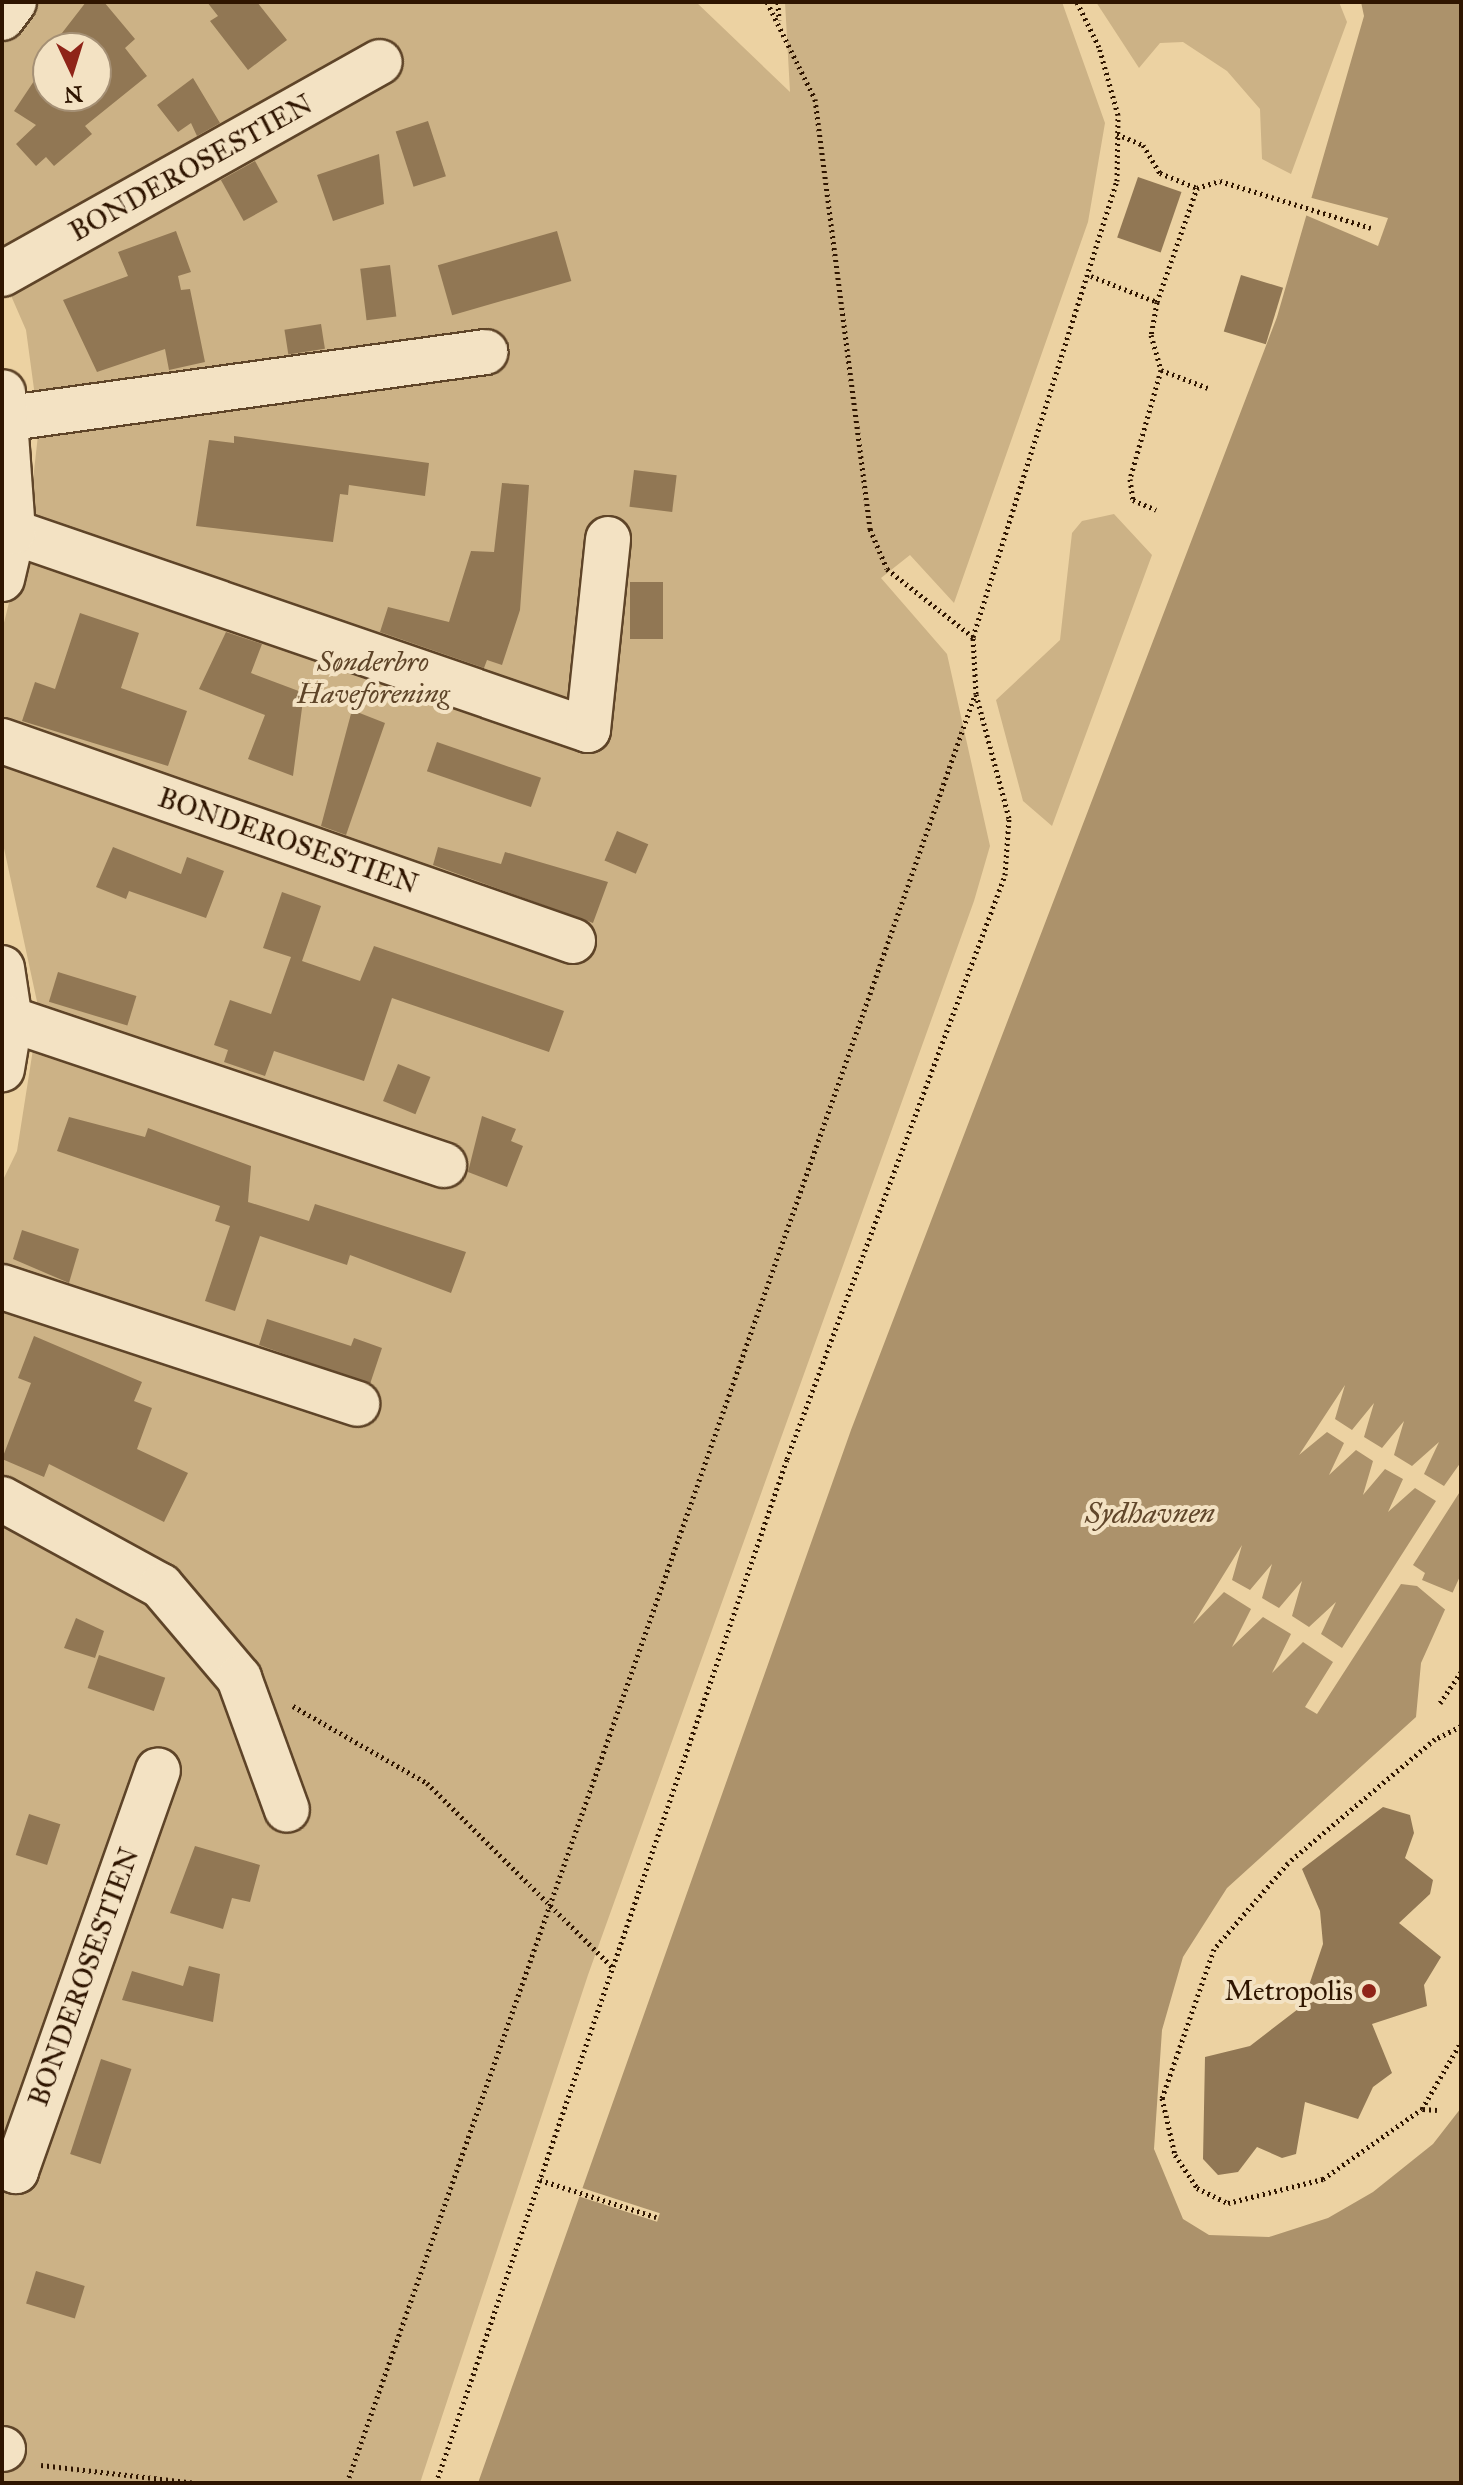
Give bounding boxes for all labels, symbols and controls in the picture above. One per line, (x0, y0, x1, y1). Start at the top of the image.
north arrow (32, 32, 112, 112)
street label: BONDEROSESTIEN (64, 87, 318, 249)
park label: Sønderbro Haveforening (297, 645, 449, 711)
street label: BONDEROSESTIEN (154, 781, 422, 901)
water label: Sydhavnen (1085, 1495, 1215, 1531)
street label: BONDEROSESTIEN (22, 1843, 146, 2111)
place label: Metropolis (1224, 1974, 1353, 2008)
marker: Metropolis (1360, 1982, 1378, 2000)

